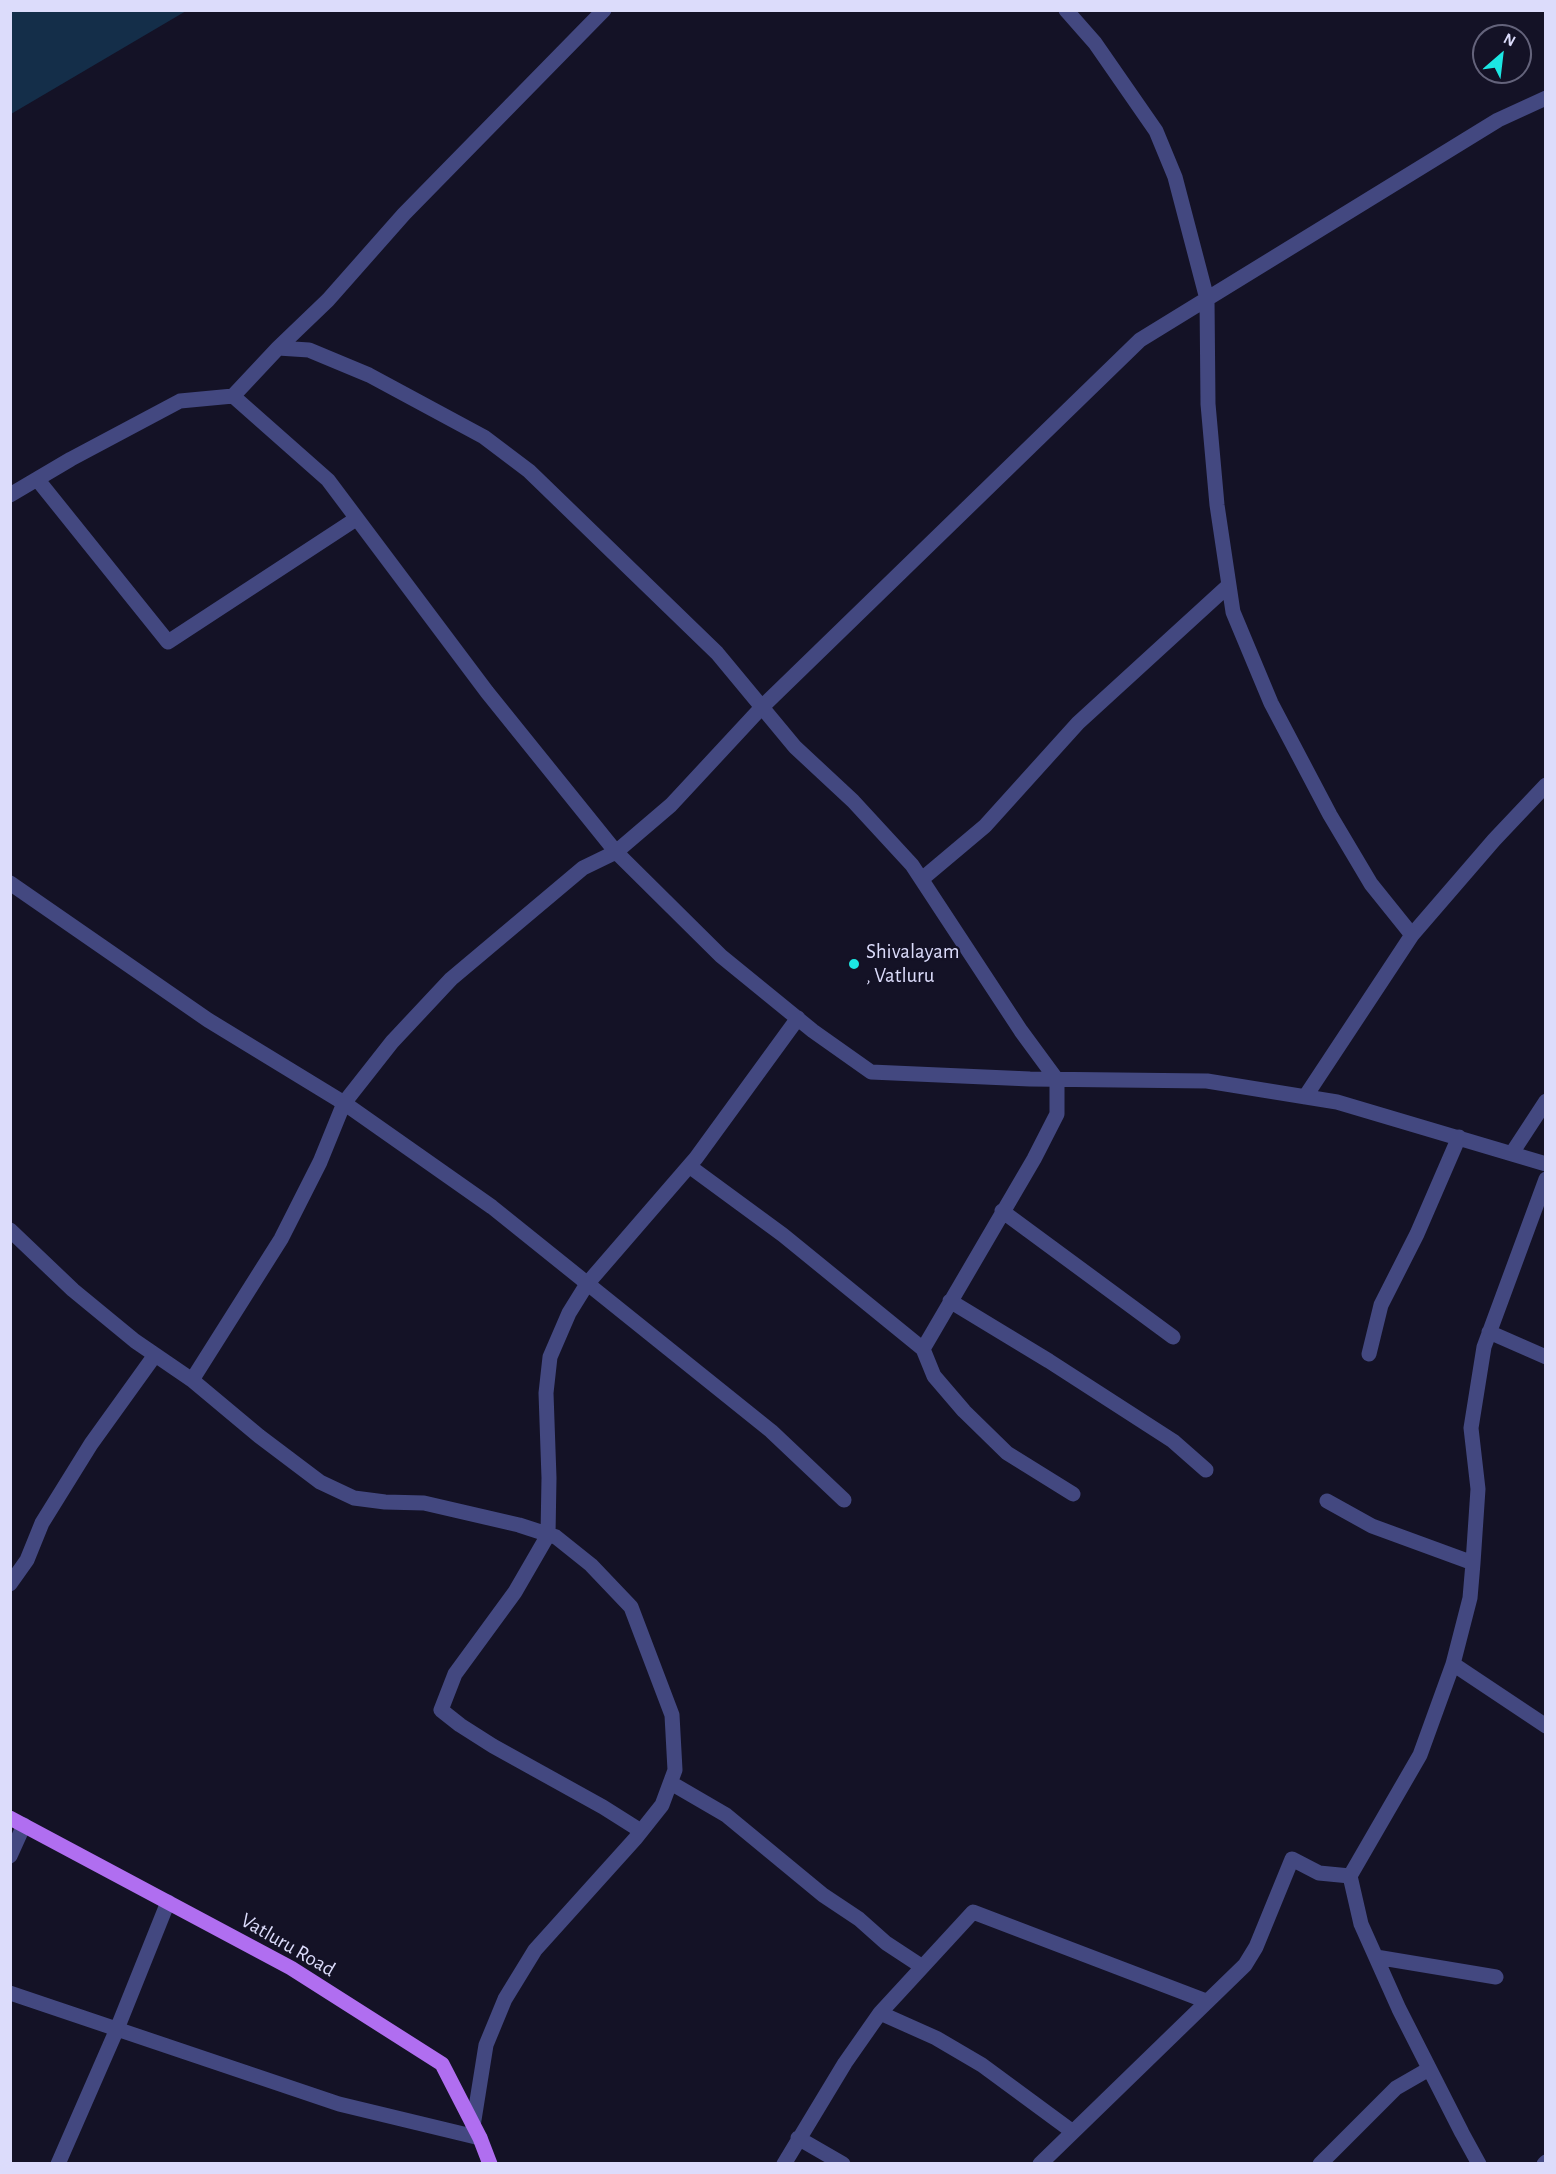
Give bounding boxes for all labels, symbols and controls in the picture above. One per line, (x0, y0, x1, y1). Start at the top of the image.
north arrow (1472, 24, 1532, 84)
text: N (1501, 30, 1518, 50)
place label: Shivalayam , Vatluru (866, 939, 959, 989)
marker: Shivalayam , Vatluru (847, 957, 861, 971)
street label: Vatluru Road (236, 1908, 340, 1982)

